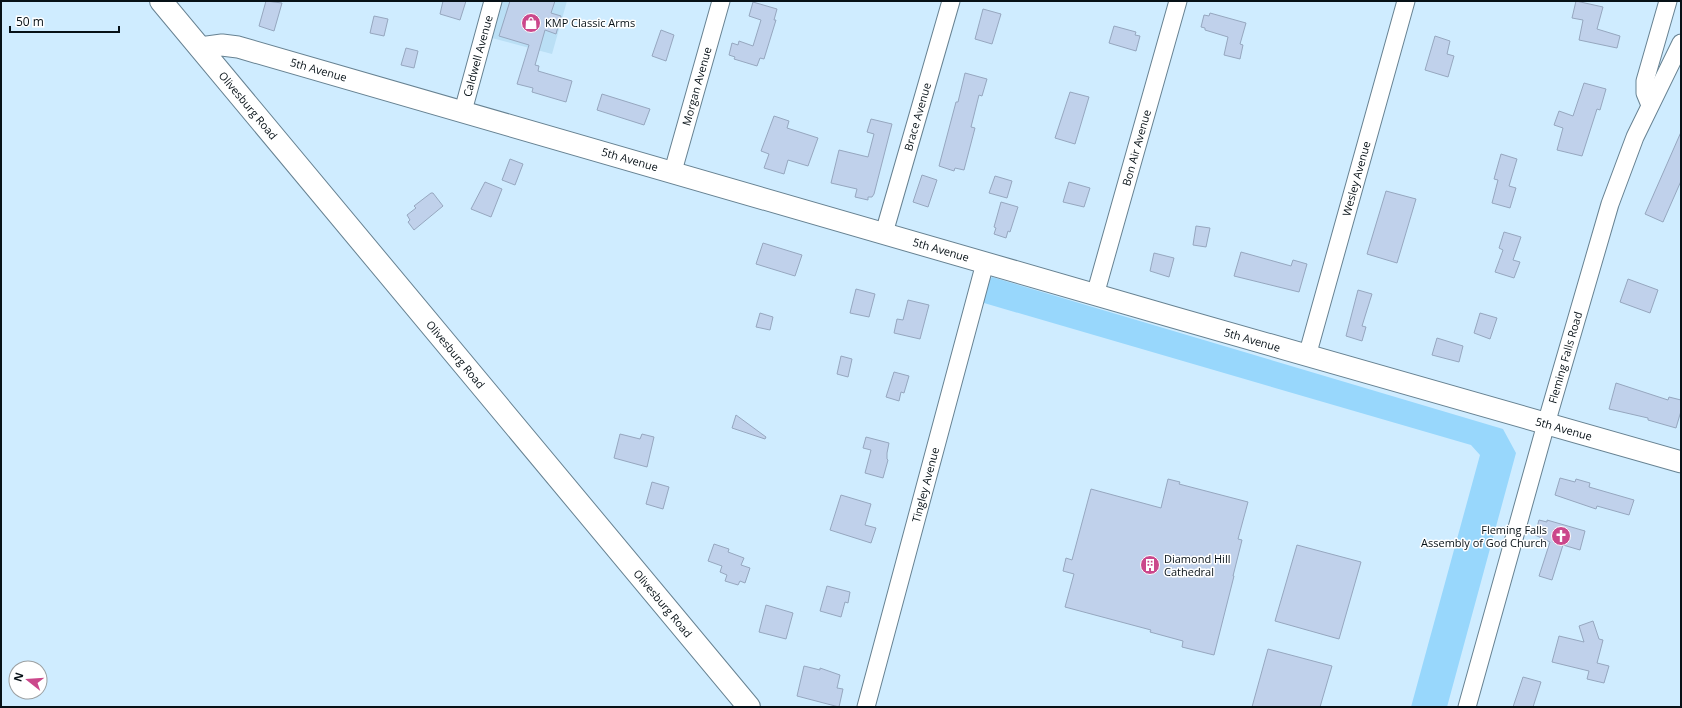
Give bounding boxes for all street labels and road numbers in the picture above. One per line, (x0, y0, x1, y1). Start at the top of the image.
street label: Caldwell Avenue (459, 13, 496, 98)
street label: Morgan Avenue (678, 45, 715, 127)
street label: 5th Avenue (289, 54, 349, 85)
street label: Olivesburg Road (216, 68, 281, 142)
street label: Brace Avenue (900, 81, 934, 153)
street label: Bon Air Avenue (1118, 108, 1154, 188)
street label: Wesley Avenue (1338, 139, 1374, 218)
street label: 5th Avenue (600, 144, 660, 174)
street label: 5th Avenue (911, 234, 971, 265)
street label: Fleming Falls Road (1544, 310, 1585, 405)
street label: Olivesburg Road (423, 317, 488, 391)
street label: 5th Avenue (1222, 324, 1282, 355)
street label: 5th Avenue (1534, 413, 1594, 444)
street label: Tingley Avenue (908, 445, 942, 524)
street label: Olivesburg Road (630, 566, 696, 640)

